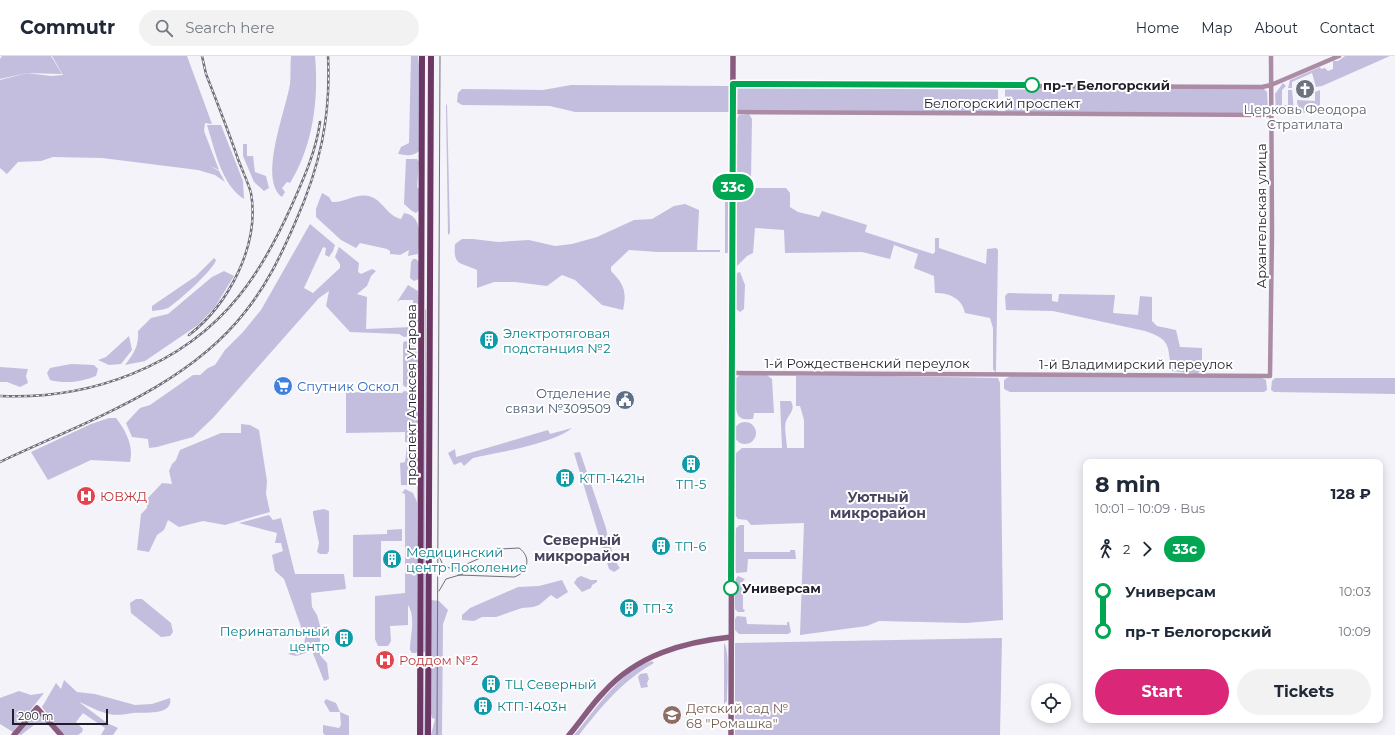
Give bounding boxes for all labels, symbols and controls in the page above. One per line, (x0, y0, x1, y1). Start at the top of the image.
search box (139, 10, 419, 46)
text: Commutr (20, 16, 115, 39)
icon: search (153, 17, 175, 39)
text: Search here (185, 18, 274, 37)
text: Home (1136, 19, 1179, 37)
text: Map (1201, 19, 1232, 37)
text: About (1254, 19, 1298, 37)
text: Contact (1320, 19, 1375, 37)
marker: пр-т Белогорский (1024, 77, 1040, 93)
place label: пр-т Белогорский (1043, 77, 1170, 93)
church icon: Церковь Феодора Стратилата (1294, 78, 1316, 100)
street label: Белогорский проспект (924, 95, 1081, 111)
place label: Церковь Феодора Стратилата (1243, 101, 1367, 132)
street label: Архангельская улица (1253, 144, 1269, 288)
line badge: 33с (710, 174, 756, 200)
text: 33с (721, 178, 745, 196)
street label: проспект Алексея Угарова (403, 304, 419, 486)
place label: Электротяговая подстанция №2 (503, 325, 611, 356)
building icon: Электротяговая подстанция №2 (478, 329, 500, 351)
street label: 1-й Рождественский переулок (764, 355, 970, 371)
street label: 1-й Владимирский переулок (1039, 356, 1233, 372)
supermarket icon: Спутник Оскол (272, 375, 294, 397)
place label: Спутник Оскол (297, 378, 399, 394)
place label: Отделение связи №309509 (505, 385, 611, 416)
public building icon: Отделение связи №309509 (614, 389, 636, 411)
building icon: ТП-5 (680, 453, 702, 475)
building icon: КТП-1421н (554, 467, 576, 489)
place label: КТП-1421н (579, 470, 645, 486)
text: 8 min (1095, 471, 1161, 498)
place label: ТП-5 (676, 476, 706, 492)
text: 128 ₽ (1330, 484, 1371, 503)
hospital icon: ЮВЖД (75, 485, 97, 507)
place label: ЮВЖД (100, 488, 147, 504)
district label: Уютный микрорайон (830, 488, 926, 522)
text: 10:01 – 10:09 · Bus (1095, 500, 1205, 516)
district label: Северный микрорайон (534, 531, 630, 565)
building icon: ТП-6 (650, 535, 672, 557)
place label: ТП-6 (675, 538, 706, 554)
icon: walk (1095, 538, 1117, 560)
icon: forward (1136, 538, 1158, 560)
text: 33с (1172, 540, 1197, 558)
text: 2 (1123, 541, 1130, 557)
place label: Медицинский центр Поколение (406, 544, 527, 575)
building icon: Медицинский центр Поколение (381, 548, 403, 570)
marker: Универсам (723, 580, 739, 596)
place label: Универсам (742, 580, 821, 596)
text: Универсам (1125, 582, 1216, 601)
text: 10:03 (1339, 583, 1371, 599)
building icon: ТП-3 (618, 597, 640, 619)
place label: ТП-3 (643, 600, 673, 616)
text: пр-т Белогорский (1125, 622, 1272, 641)
place label: Перинатальный центр (220, 623, 330, 654)
text: 10:09 (1338, 623, 1371, 639)
building icon: Перинатальный центр (333, 627, 355, 649)
hospital icon: Роддом №2 (374, 649, 396, 671)
place label: Роддом №2 (399, 652, 478, 668)
button: Start (1095, 669, 1229, 715)
button: Tickets (1237, 669, 1371, 715)
building icon: ТЦ Северный (480, 673, 502, 695)
place label: ТЦ Северный (505, 676, 597, 692)
map controls (1031, 683, 1071, 723)
button: locate (1031, 683, 1071, 723)
building icon: КТП-1403н (472, 695, 494, 717)
place label: КТП-1403н (497, 698, 567, 714)
place label: Детский сад № 68 "Ромашка" (686, 700, 788, 731)
school or university icon: Детский сад № 68 "Ромашка" (661, 704, 683, 726)
scale bar (12, 707, 108, 726)
text: 200 m (18, 709, 53, 723)

